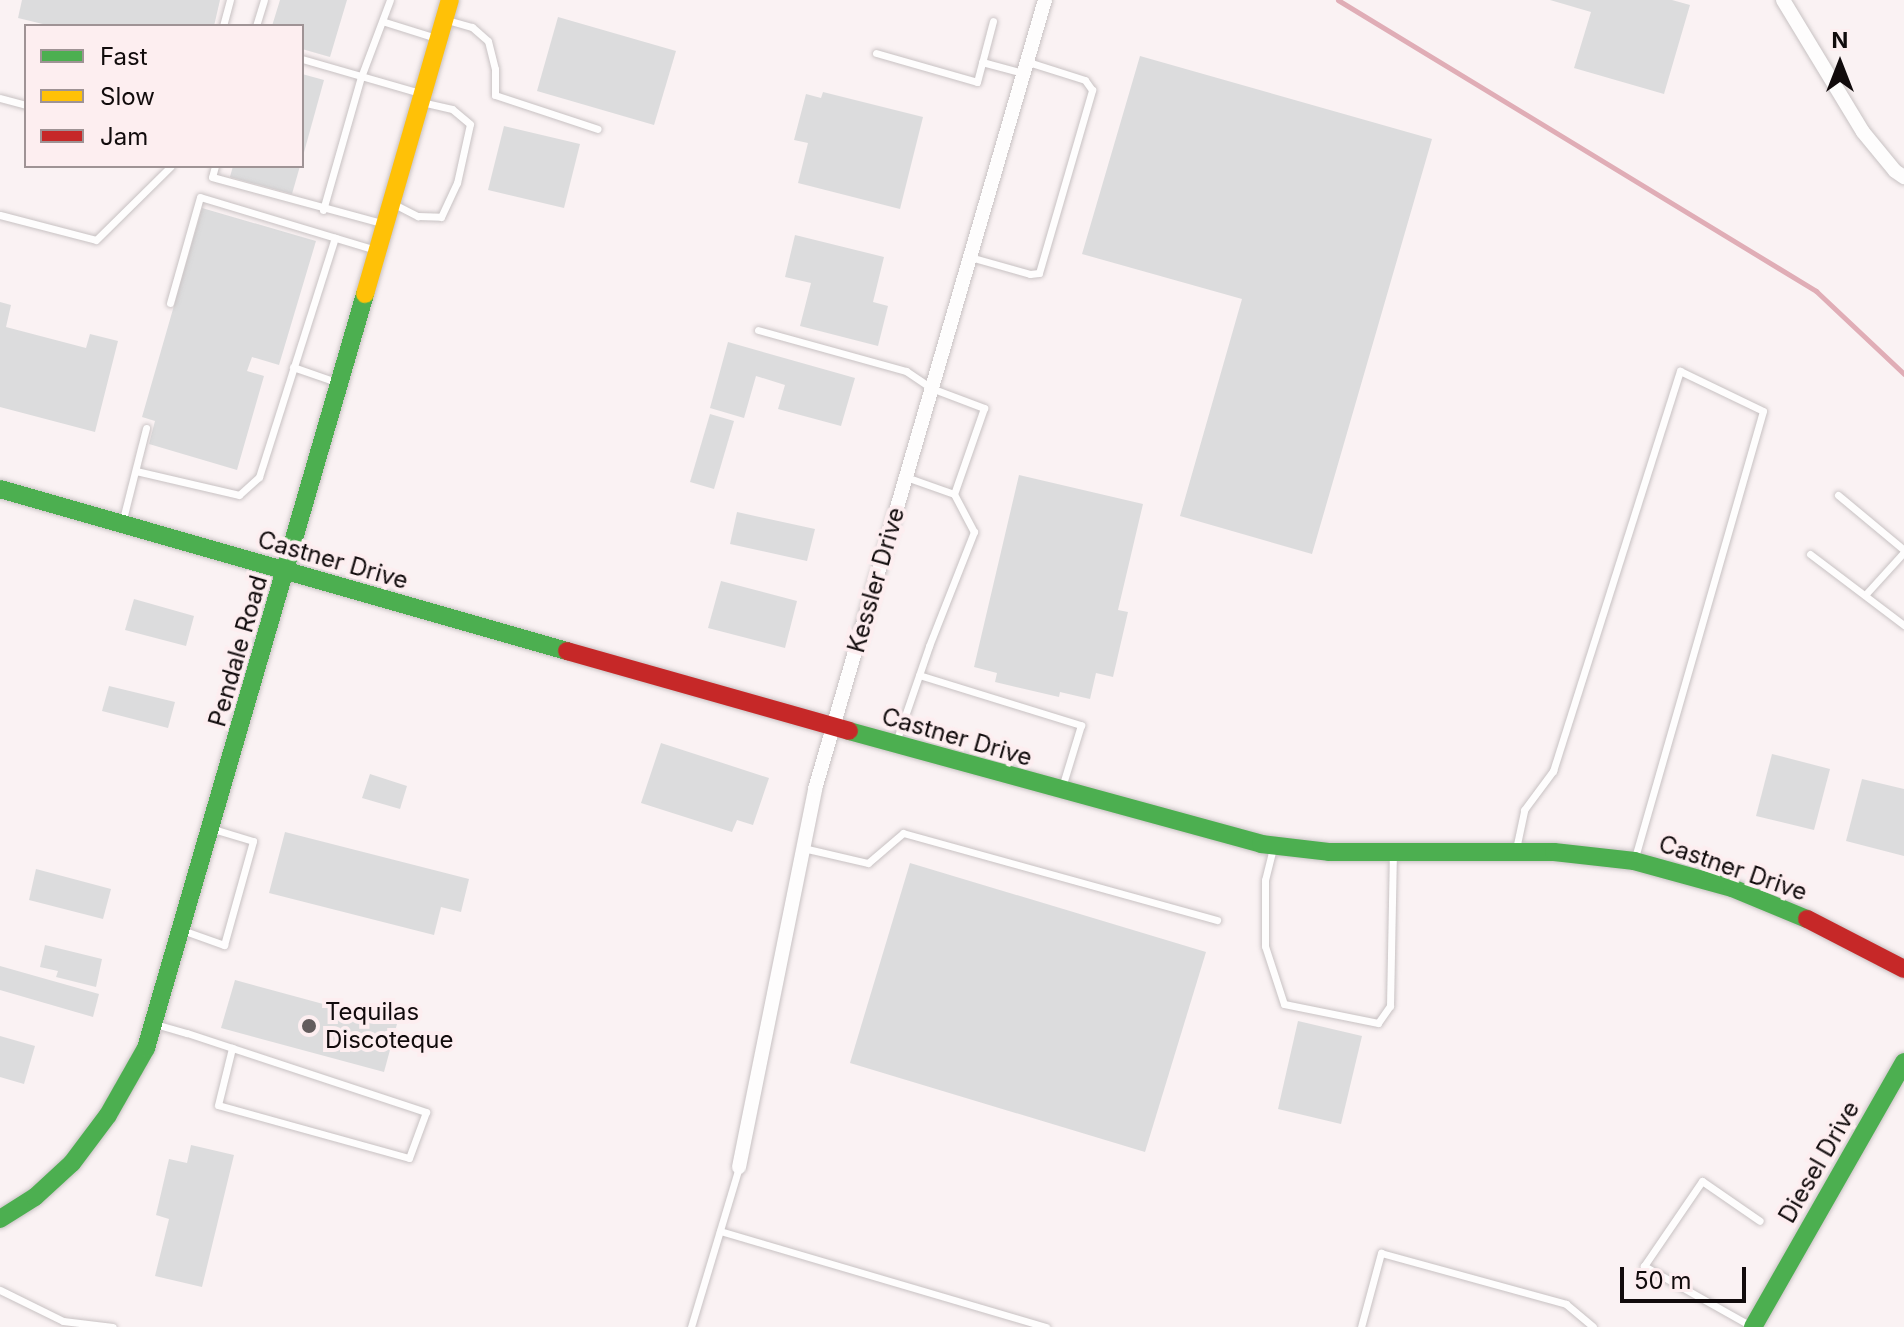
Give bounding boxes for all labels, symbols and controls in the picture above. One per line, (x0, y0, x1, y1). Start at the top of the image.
legend (24, 24, 304, 168)
north arrow (1800, 24, 1880, 104)
text: N (1832, 27, 1848, 53)
text: Fast (100, 42, 148, 71)
text: Slow (100, 82, 155, 111)
text: Jam (100, 122, 148, 151)
street label: Kessler Drive (842, 504, 910, 656)
street label: Castner Drive (255, 525, 411, 595)
street label: Pendale Road (203, 572, 273, 730)
street label: Castner Drive (879, 702, 1035, 772)
street label: Castner Drive (1655, 829, 1811, 907)
place label: Tequilas Discoteque (325, 998, 453, 1054)
marker: Tequilas Discoteque (300, 1017, 318, 1035)
street label: Diesel Drive (1773, 1096, 1865, 1228)
scale bar (1624, 1251, 1750, 1301)
text: 50 m (1634, 1266, 1692, 1295)

